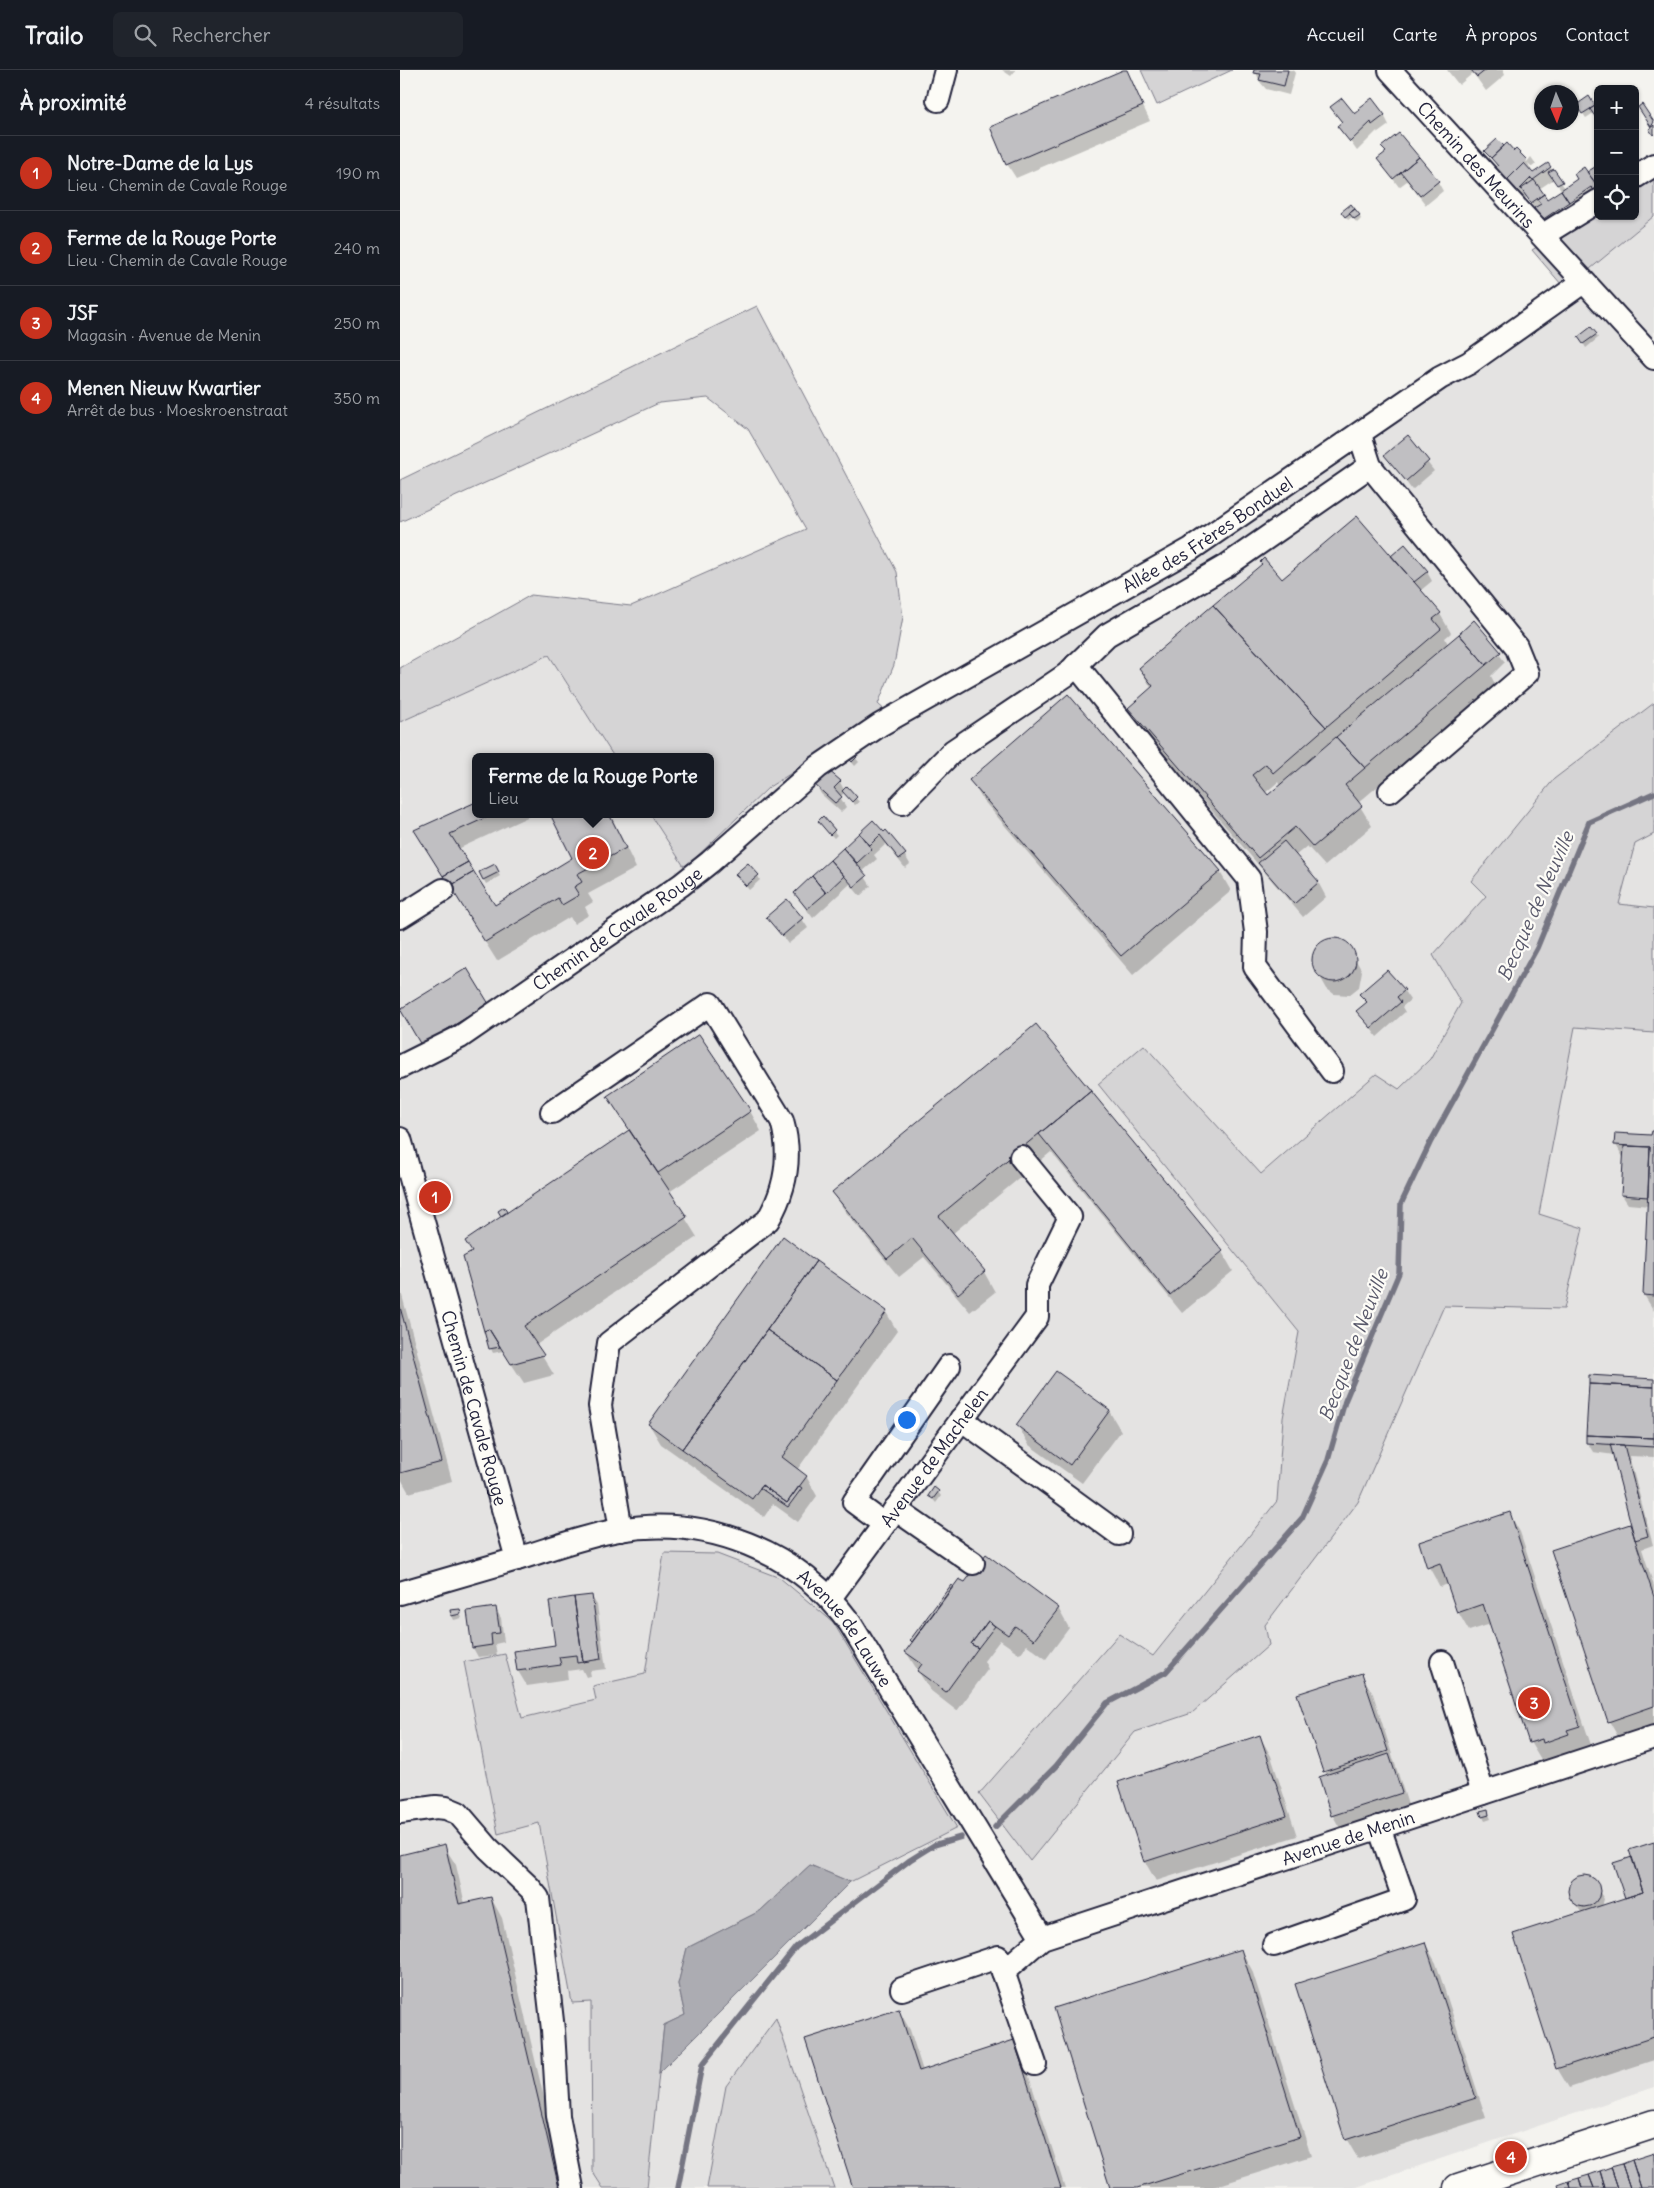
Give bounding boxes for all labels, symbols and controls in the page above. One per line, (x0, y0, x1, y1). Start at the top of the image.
search box (113, 12, 463, 57)
text: Trailo (25, 20, 83, 50)
icon: search (131, 21, 159, 49)
text: Rechercher (171, 23, 270, 47)
text: Accueil (1307, 23, 1365, 46)
text: Carte (1393, 23, 1438, 46)
text: À propos (1466, 23, 1537, 46)
text: Contact (1565, 23, 1629, 46)
north arrow (1534, 85, 1579, 130)
map controls (1594, 85, 1639, 220)
button: + (1594, 85, 1639, 130)
text: À proximité (20, 89, 127, 116)
text: 4 résultats (305, 93, 380, 113)
street label: Chemin des Meurins (1413, 96, 1540, 233)
button: − (1594, 130, 1639, 175)
text: Notre-Dame de la Lys (67, 151, 253, 175)
text: 1 (33, 163, 39, 183)
text: 190 m (336, 163, 380, 183)
text: Lieu · Chemin de Cavale Rouge (67, 175, 288, 195)
button: locate (1594, 175, 1639, 220)
text: Ferme de la Rouge Porte (67, 226, 276, 250)
text: 2 (32, 238, 40, 258)
text: 240 m (334, 238, 380, 258)
text: Lieu · Chemin de Cavale Rouge (67, 250, 288, 270)
text: JSF (67, 301, 98, 325)
text: 3 (31, 313, 41, 333)
text: 250 m (334, 313, 380, 333)
text: Magasin · Avenue de Menin (67, 325, 261, 345)
text: Menen Nieuw Kwartier (67, 376, 261, 400)
text: 4 (31, 388, 41, 408)
text: 350 m (333, 388, 380, 408)
text: Arrêt de bus · Moeskroenstraat (67, 400, 288, 420)
street label: Allée des Frères Bonduel (1118, 471, 1297, 597)
popup (472, 753, 714, 818)
text: Ferme de la Rouge Porte (488, 764, 698, 788)
text: Lieu (488, 788, 519, 808)
water label: Becque de Neuville (1491, 826, 1579, 984)
pin: 2 (577, 834, 609, 872)
street label: Chemin de Cavale Rouge (528, 861, 707, 995)
pin: 1 (419, 1178, 451, 1216)
water label: Becque de Neuville (1313, 1264, 1394, 1424)
street label: Chemin de Cavale Rouge (437, 1308, 513, 1508)
street label: Avenue de Machelen (875, 1383, 993, 1531)
your location (894, 1407, 920, 1433)
street label: Avenue de Lauwe (793, 1564, 898, 1691)
pin: 3 (1518, 1684, 1550, 1722)
street label: Avenue de Menin (1279, 1805, 1417, 1870)
pin: 4 (1495, 2138, 1527, 2176)

